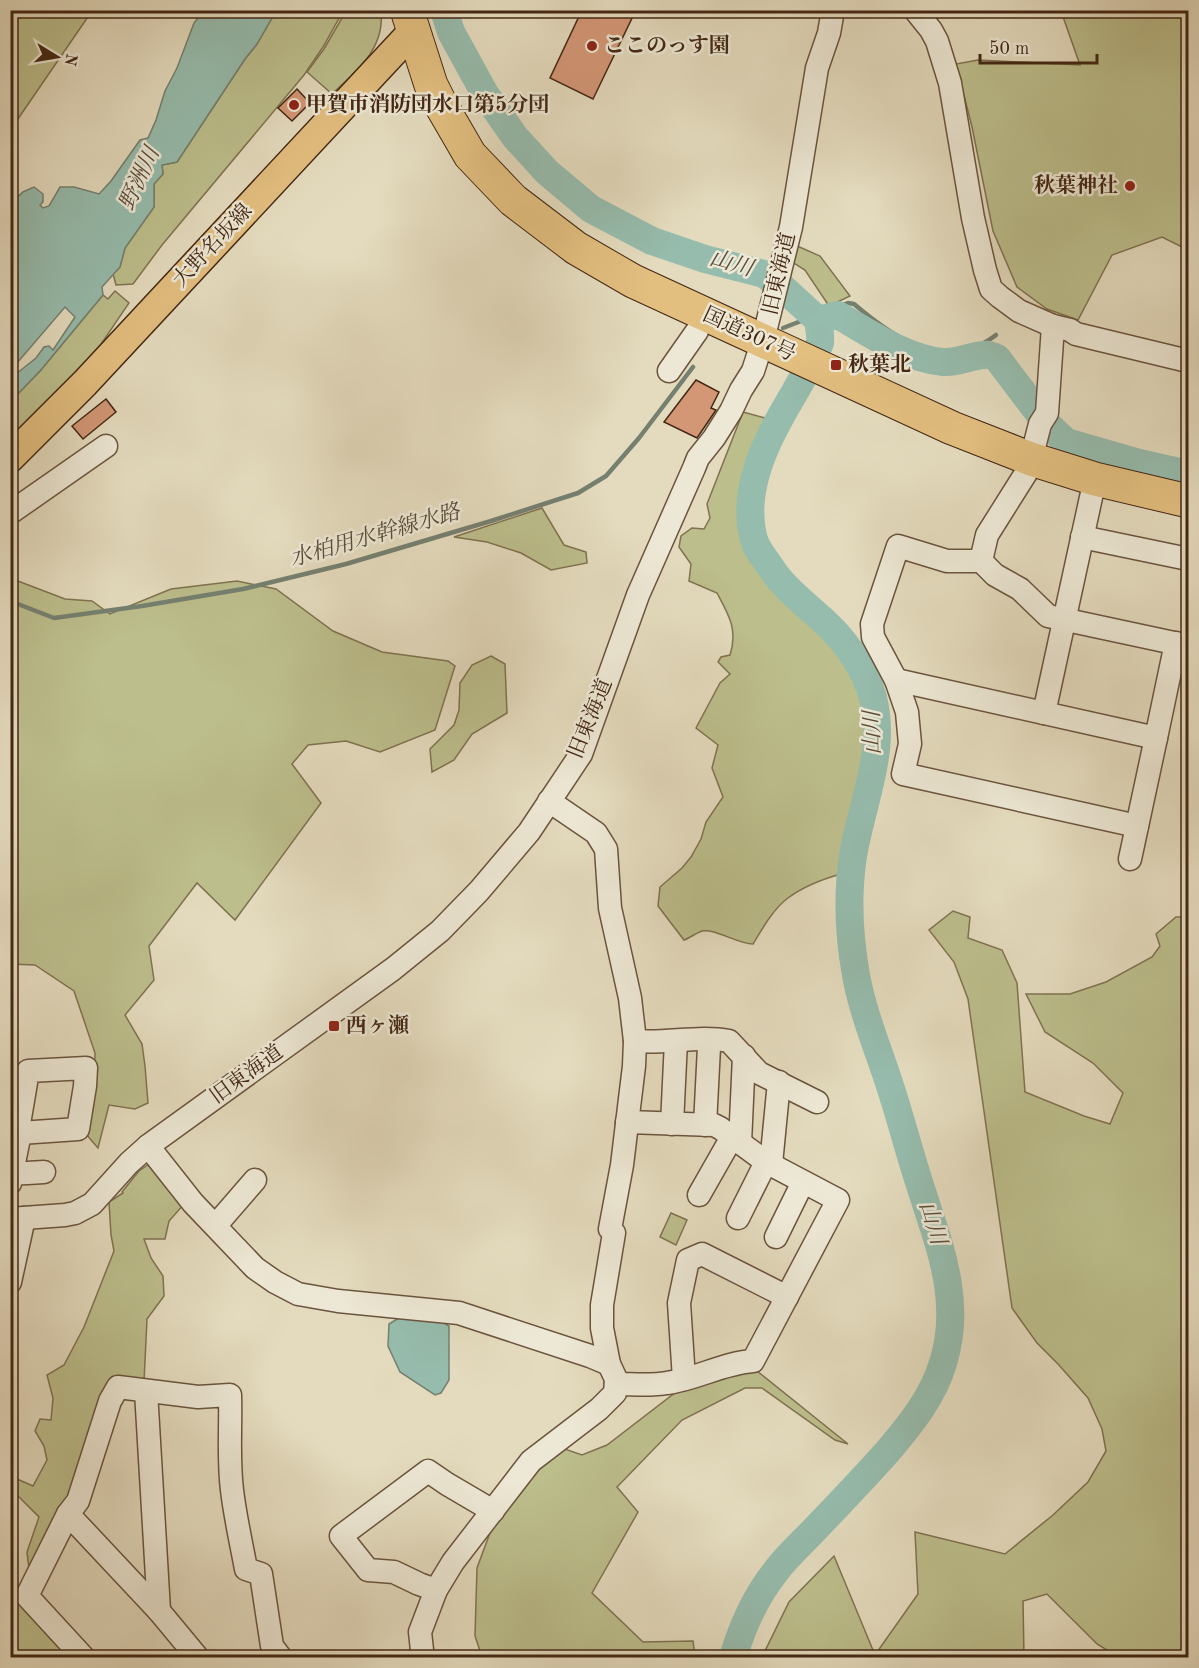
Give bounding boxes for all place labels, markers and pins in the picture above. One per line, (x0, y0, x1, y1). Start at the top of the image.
place label: ここのっす園 (604, 34, 730, 57)
marker: ここのっす園 (585, 39, 599, 53)
place label: 甲賀市消防団水口第5分団 (306, 93, 549, 116)
marker: 甲賀市消防団水口第5分団 (287, 98, 301, 112)
place label: 秋葉神社 (1034, 174, 1118, 197)
marker: 秋葉神社 (1123, 179, 1137, 193)
place label: 秋葉北 (848, 353, 911, 376)
marker: 秋葉北 (829, 358, 843, 372)
place label: 西ヶ瀬 (346, 1014, 409, 1037)
marker: 西ヶ瀬 (327, 1019, 341, 1033)

